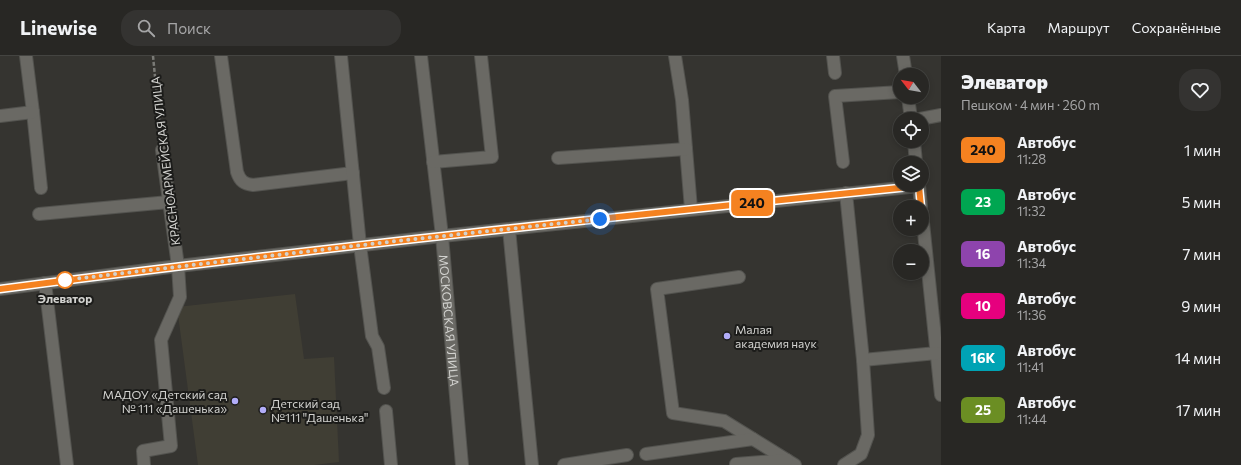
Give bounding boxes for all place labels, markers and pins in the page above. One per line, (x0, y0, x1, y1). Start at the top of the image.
marker: Элеватор (56, 271, 74, 289)
place label: Элеватор (38, 291, 92, 305)
place label: Малая академия наук (735, 322, 817, 350)
marker: Малая академия наук (722, 331, 732, 341)
place label: МАДОУ «Детский сад № 111 «Дашенька» (102, 387, 227, 415)
marker: МАДОУ «Детский сад № 111 «Дашенька» (230, 396, 240, 406)
place label: Детский сад №111 "Дашенька" (271, 396, 369, 424)
marker: Детский сад №111 "Дашенька" (258, 405, 268, 415)

